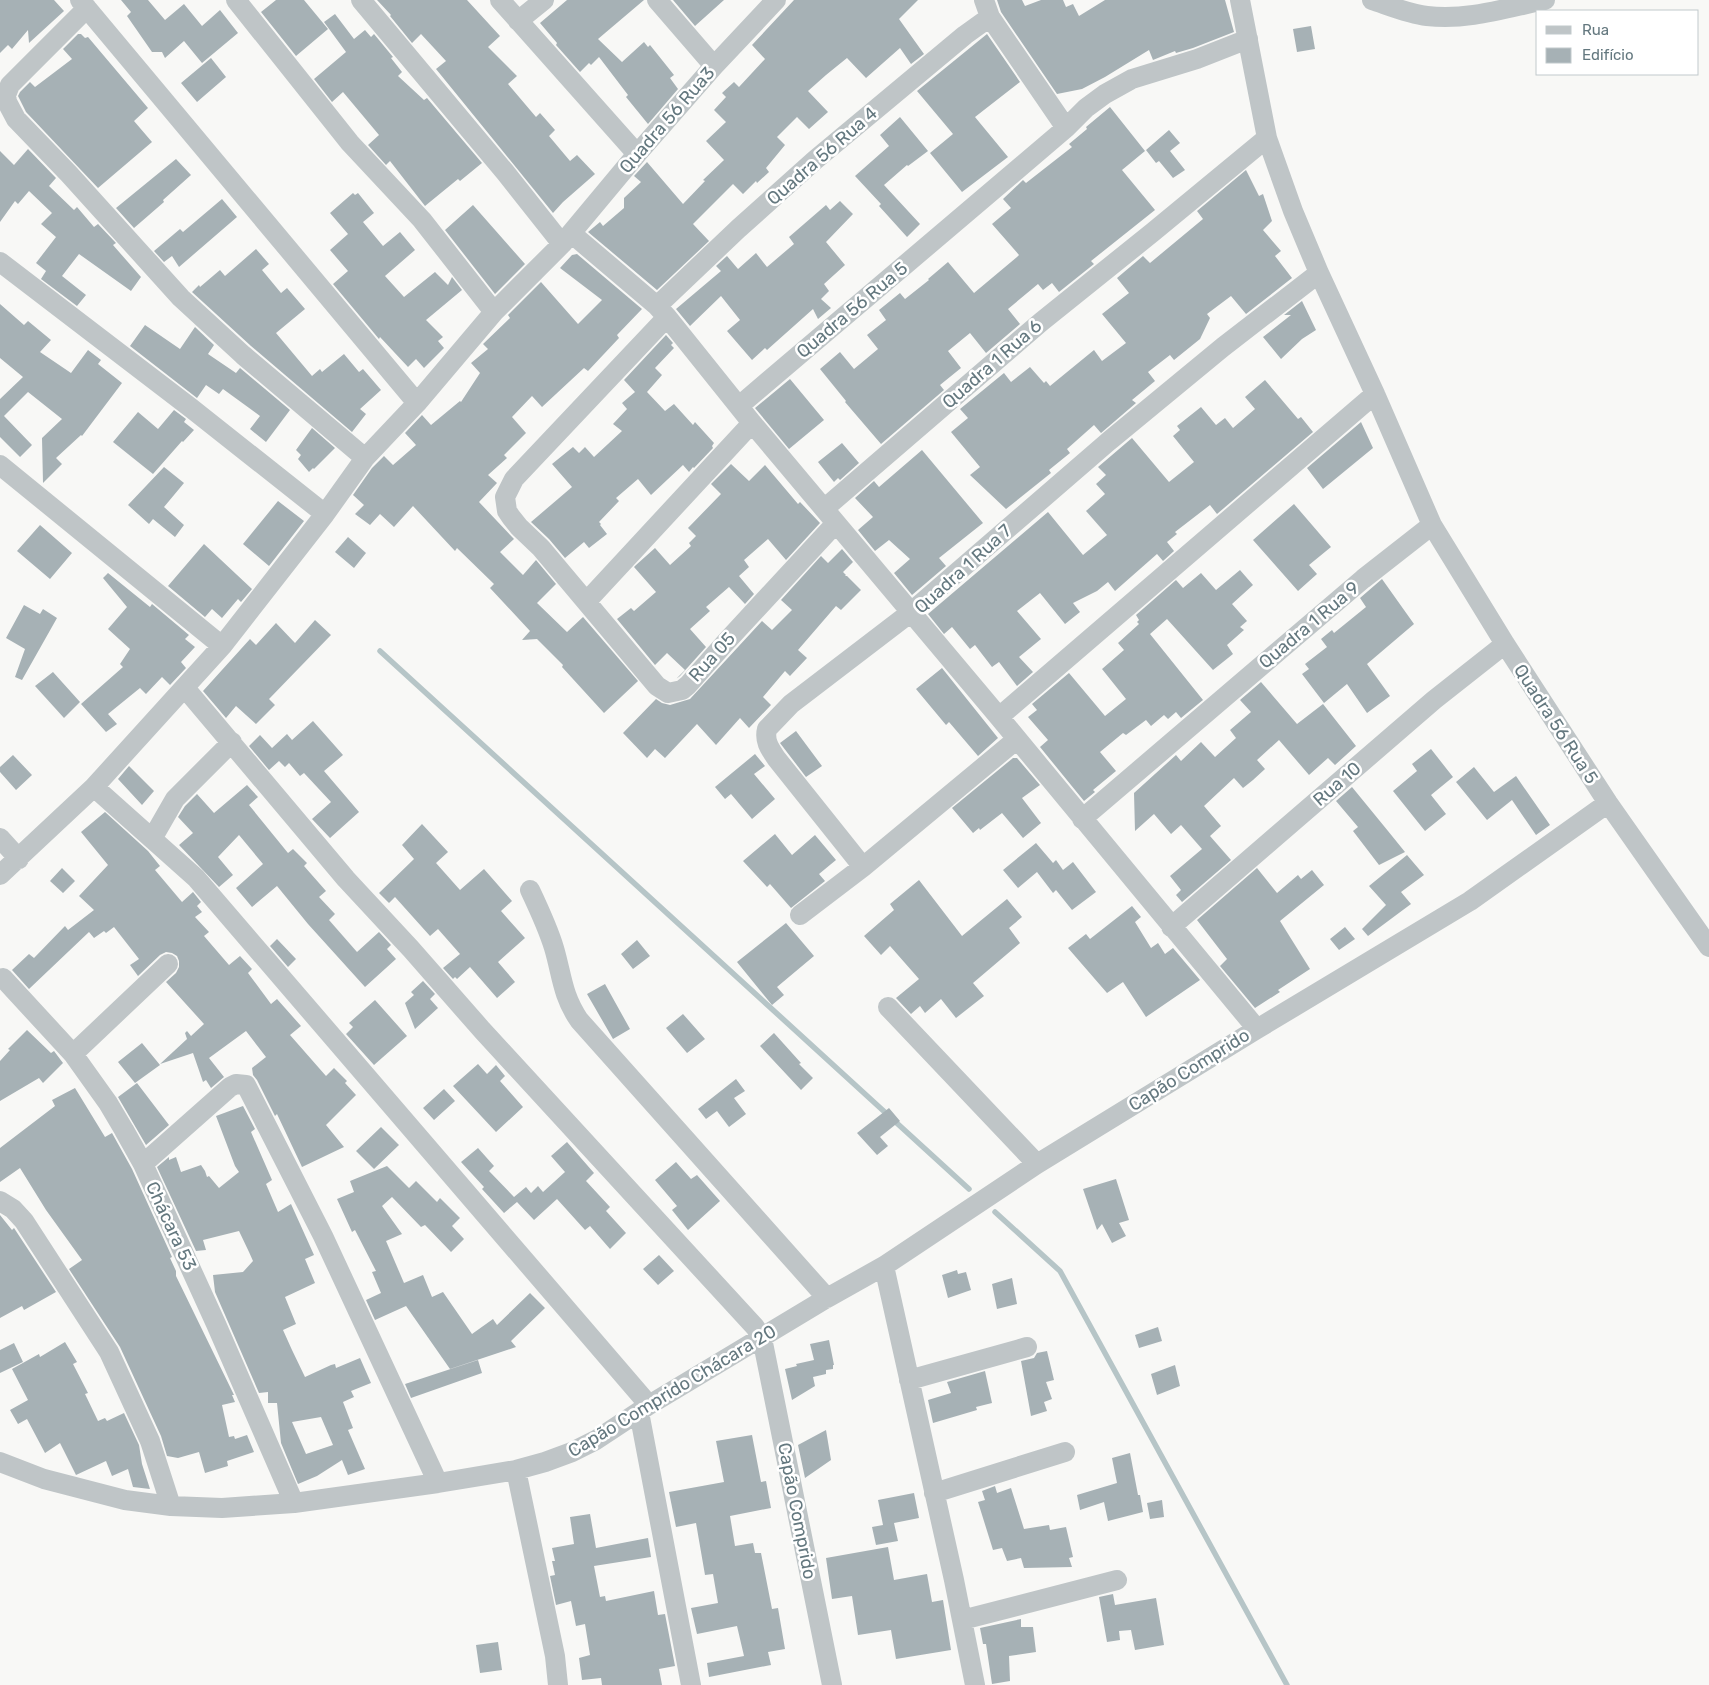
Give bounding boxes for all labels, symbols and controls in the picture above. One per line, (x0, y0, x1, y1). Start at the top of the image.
legend (1536, 10, 1699, 75)
text: Rua (1582, 21, 1609, 39)
text: Edifício (1582, 46, 1634, 64)
street label: Quadra 56 Rua3 (615, 62, 719, 178)
street label: Quadra 56 Rua 4 (762, 102, 882, 210)
street label: Quadra 56 Rua 5 (792, 257, 912, 363)
street label: Quadra 1 Rua 6 (938, 315, 1046, 413)
street label: Quadra 1 Rua 7 (910, 520, 1016, 618)
street label: Quadra 1 Rua 9 (1254, 577, 1364, 673)
street label: Rua 05 (684, 628, 740, 686)
street label: Quadra 56 Rua 5 (1509, 660, 1603, 788)
street label: Rua 10 (1309, 757, 1365, 811)
street label: Capão Comprido (1124, 1024, 1254, 1116)
street label: Chácara 53 (141, 1178, 201, 1274)
street label: Capão Comprido Chácara 20 (564, 1320, 780, 1462)
street label: Capão Comprido (773, 1441, 821, 1581)

